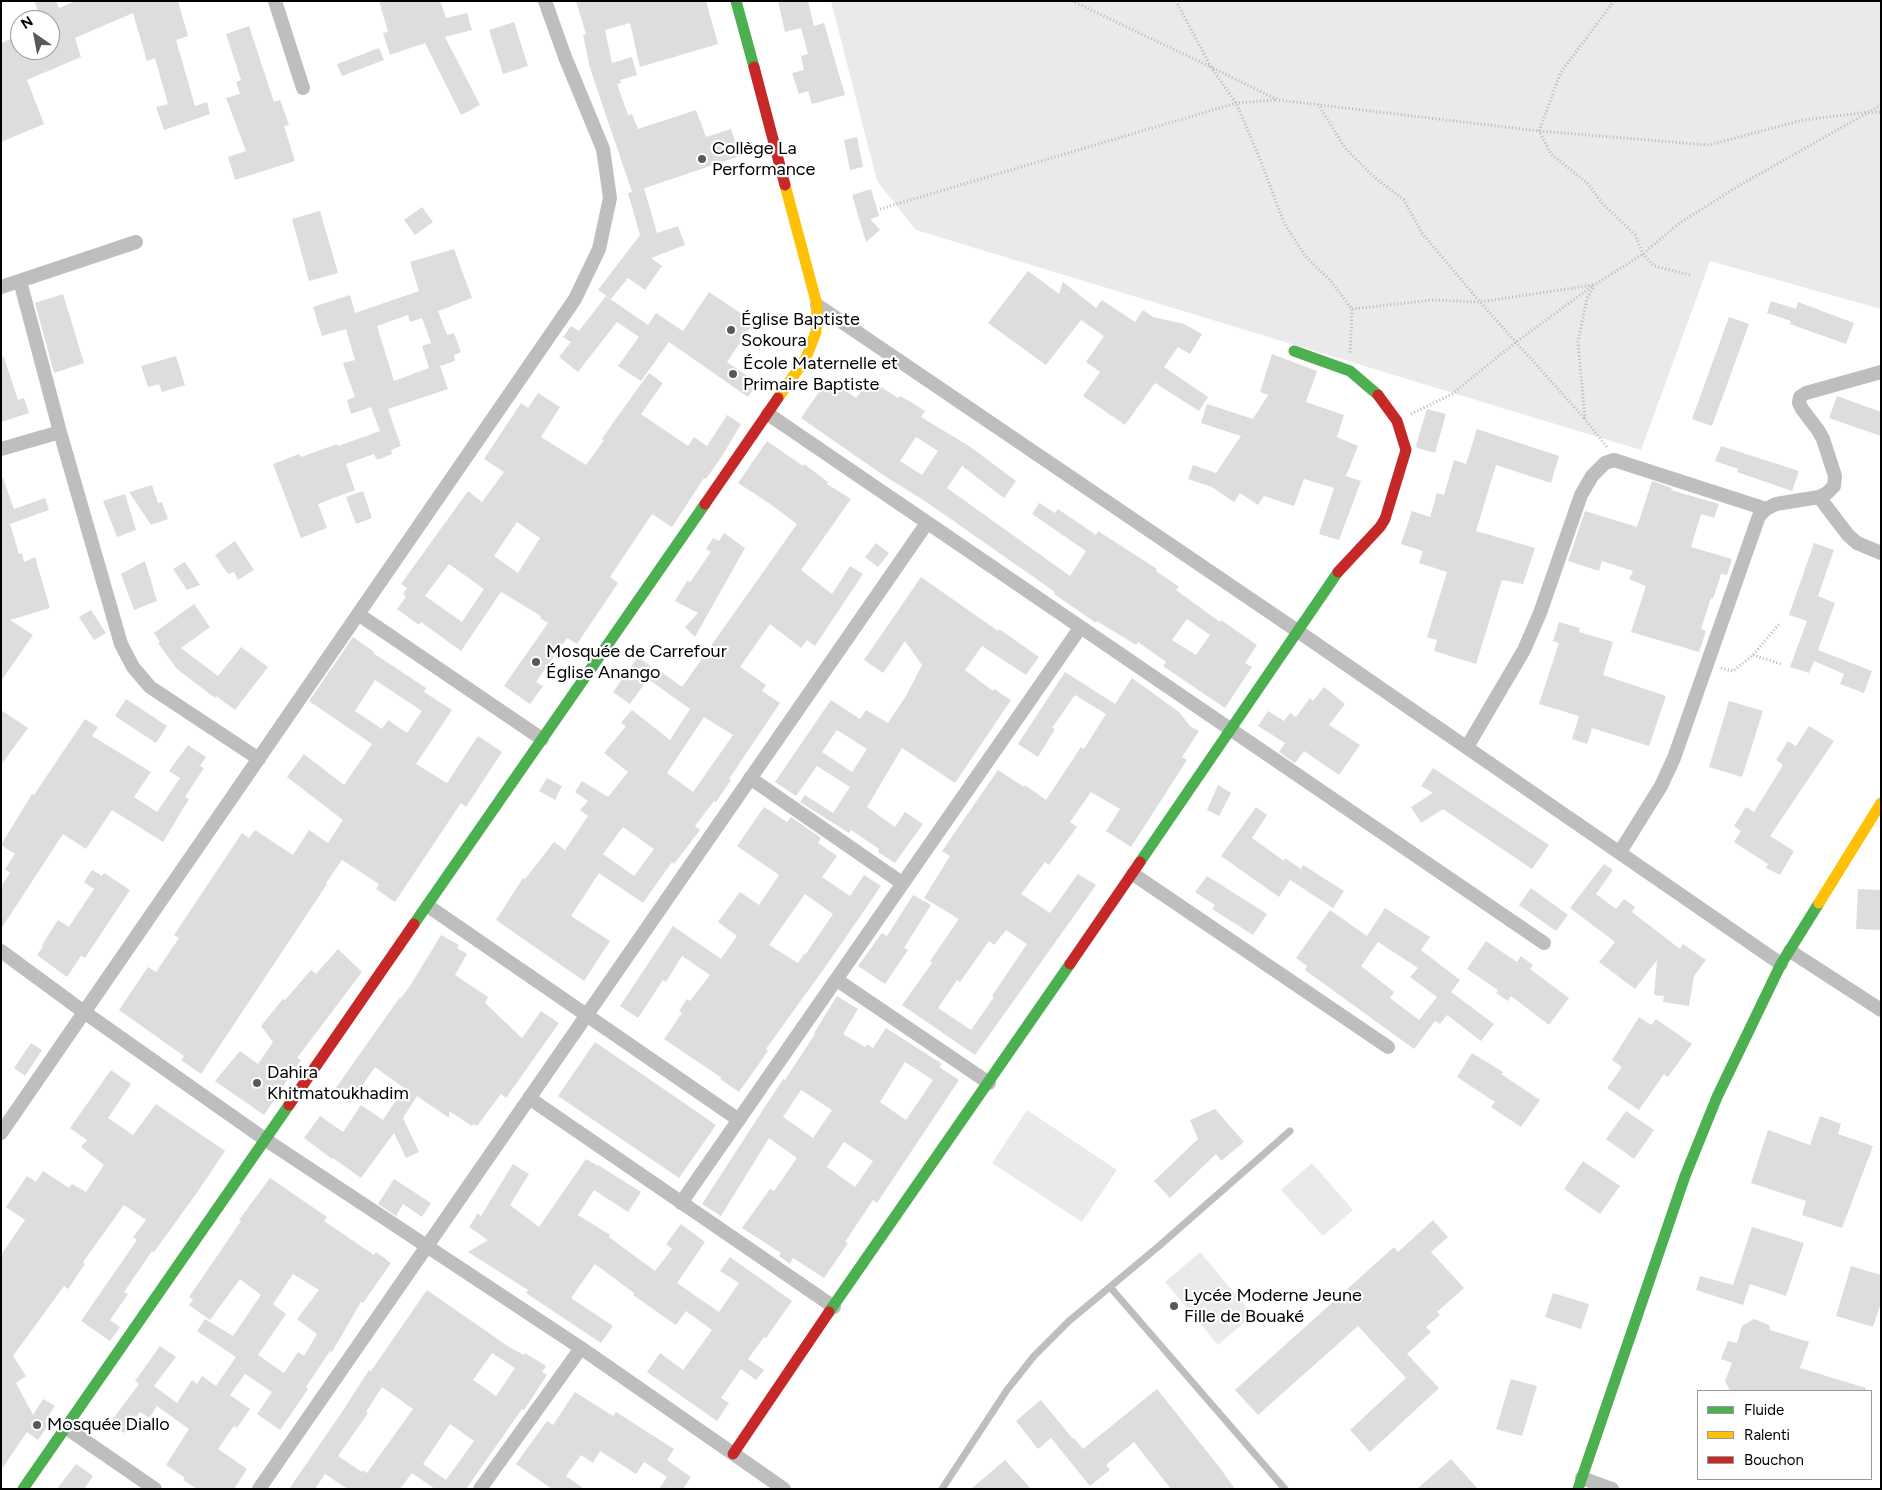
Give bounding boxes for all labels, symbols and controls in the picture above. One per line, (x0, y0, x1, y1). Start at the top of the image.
north arrow (10, 10, 60, 60)
text: N (18, 13, 36, 33)
place label: Collège La Performance (712, 138, 815, 180)
marker: Collège La Performance (696, 153, 708, 165)
place label: Église Baptiste Sokoura (741, 309, 860, 352)
marker: Église Baptiste Sokoura (725, 324, 737, 336)
place label: École Maternelle et Primaire Baptiste (743, 353, 898, 396)
marker: École Maternelle et Primaire Baptiste (727, 368, 739, 380)
place label: Mosquée de Carrefour Église Anango (546, 641, 727, 684)
marker: Mosquée de Carrefour Église Anango (530, 656, 542, 668)
place label: Dahira Khitmatoukhadim (267, 1062, 409, 1104)
marker: Dahira Khitmatoukhadim (251, 1077, 263, 1089)
place label: Lycée Moderne Jeune Fille de Bouaké (1184, 1285, 1362, 1328)
marker: Lycée Moderne Jeune Fille de Bouaké (1168, 1300, 1180, 1312)
legend (1697, 1390, 1872, 1480)
text: Fluide (1744, 1401, 1784, 1419)
place label: Mosquée Diallo (47, 1414, 170, 1436)
marker: Mosquée Diallo (31, 1419, 43, 1431)
text: Ralenti (1744, 1426, 1790, 1444)
text: Bouchon (1744, 1451, 1804, 1469)

